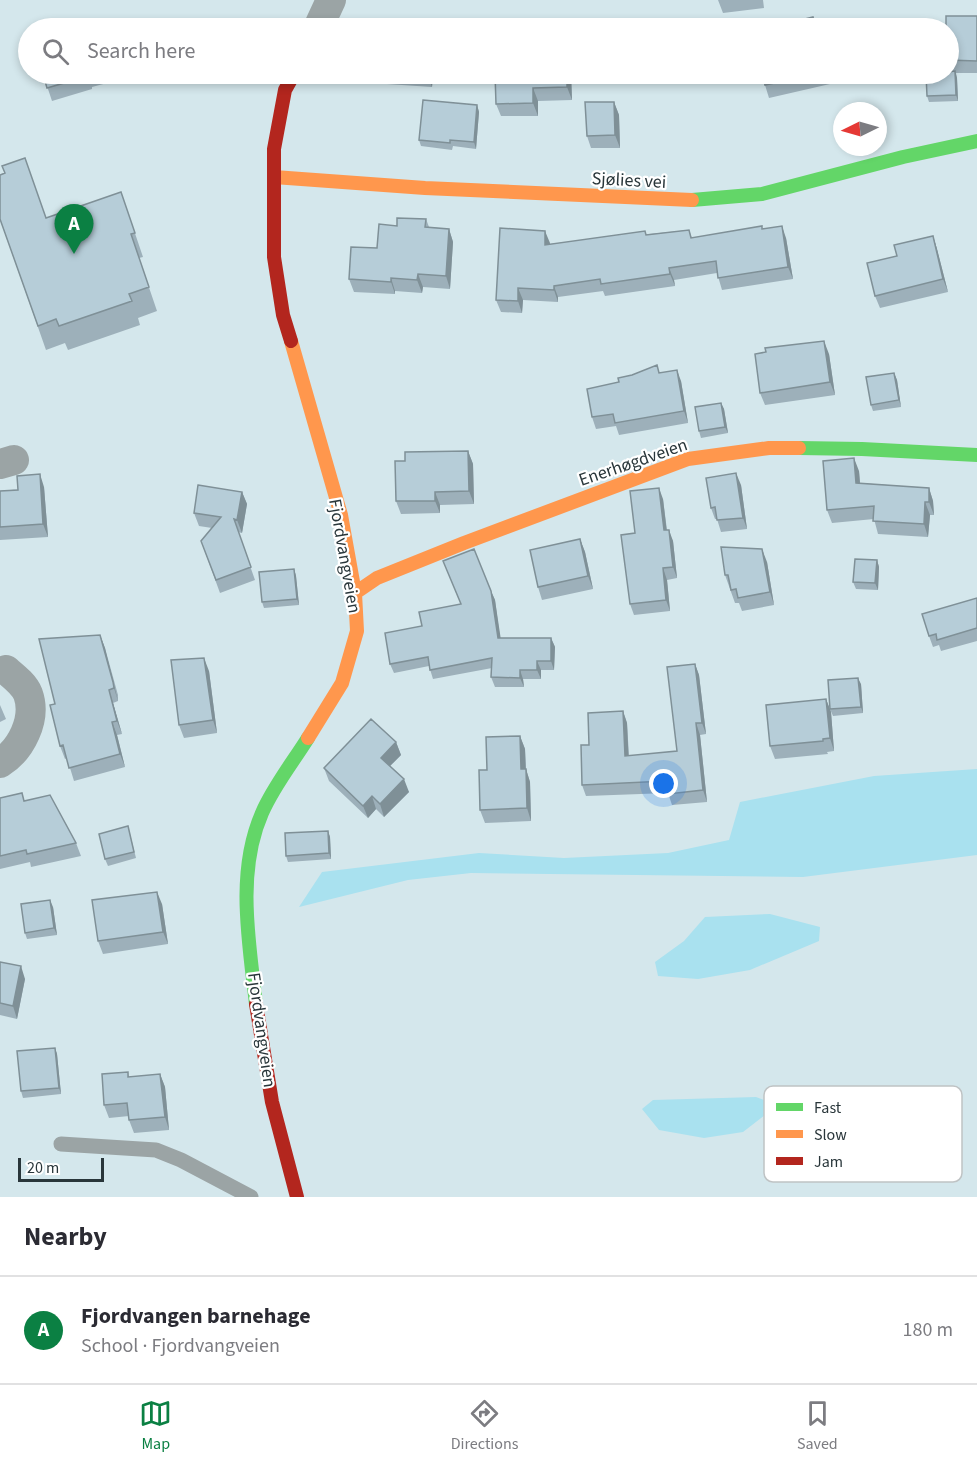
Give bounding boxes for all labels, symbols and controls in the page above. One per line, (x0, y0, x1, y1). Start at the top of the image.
search box (18, 18, 959, 84)
icon: search (39, 35, 72, 68)
text: Search here (87, 35, 195, 67)
north arrow (833, 102, 887, 156)
street label: Sjølies vei (591, 166, 667, 195)
pin: A (54, 204, 94, 254)
street label: Enerhøgdveien (576, 432, 691, 493)
street label: Fjordvangveien (322, 497, 367, 615)
your location (649, 769, 678, 798)
street label: Fjordvangveien (241, 971, 282, 1089)
legend (764, 1086, 962, 1182)
text: Fast (814, 1097, 842, 1119)
text: Slow (814, 1124, 847, 1146)
text: Jam (814, 1151, 843, 1173)
scale bar (18, 1155, 104, 1182)
text: 20 m (27, 1157, 59, 1179)
text: Nearby (24, 1218, 107, 1255)
text: Fjordvangen barnehage (81, 1300, 311, 1332)
text: A (38, 1316, 49, 1344)
text: 180 m (903, 1316, 953, 1344)
text: School · Fjordvangveien (81, 1332, 280, 1360)
tab: Map (139, 1397, 172, 1455)
tab: Directions (451, 1397, 518, 1455)
tab: Saved (797, 1397, 838, 1455)

